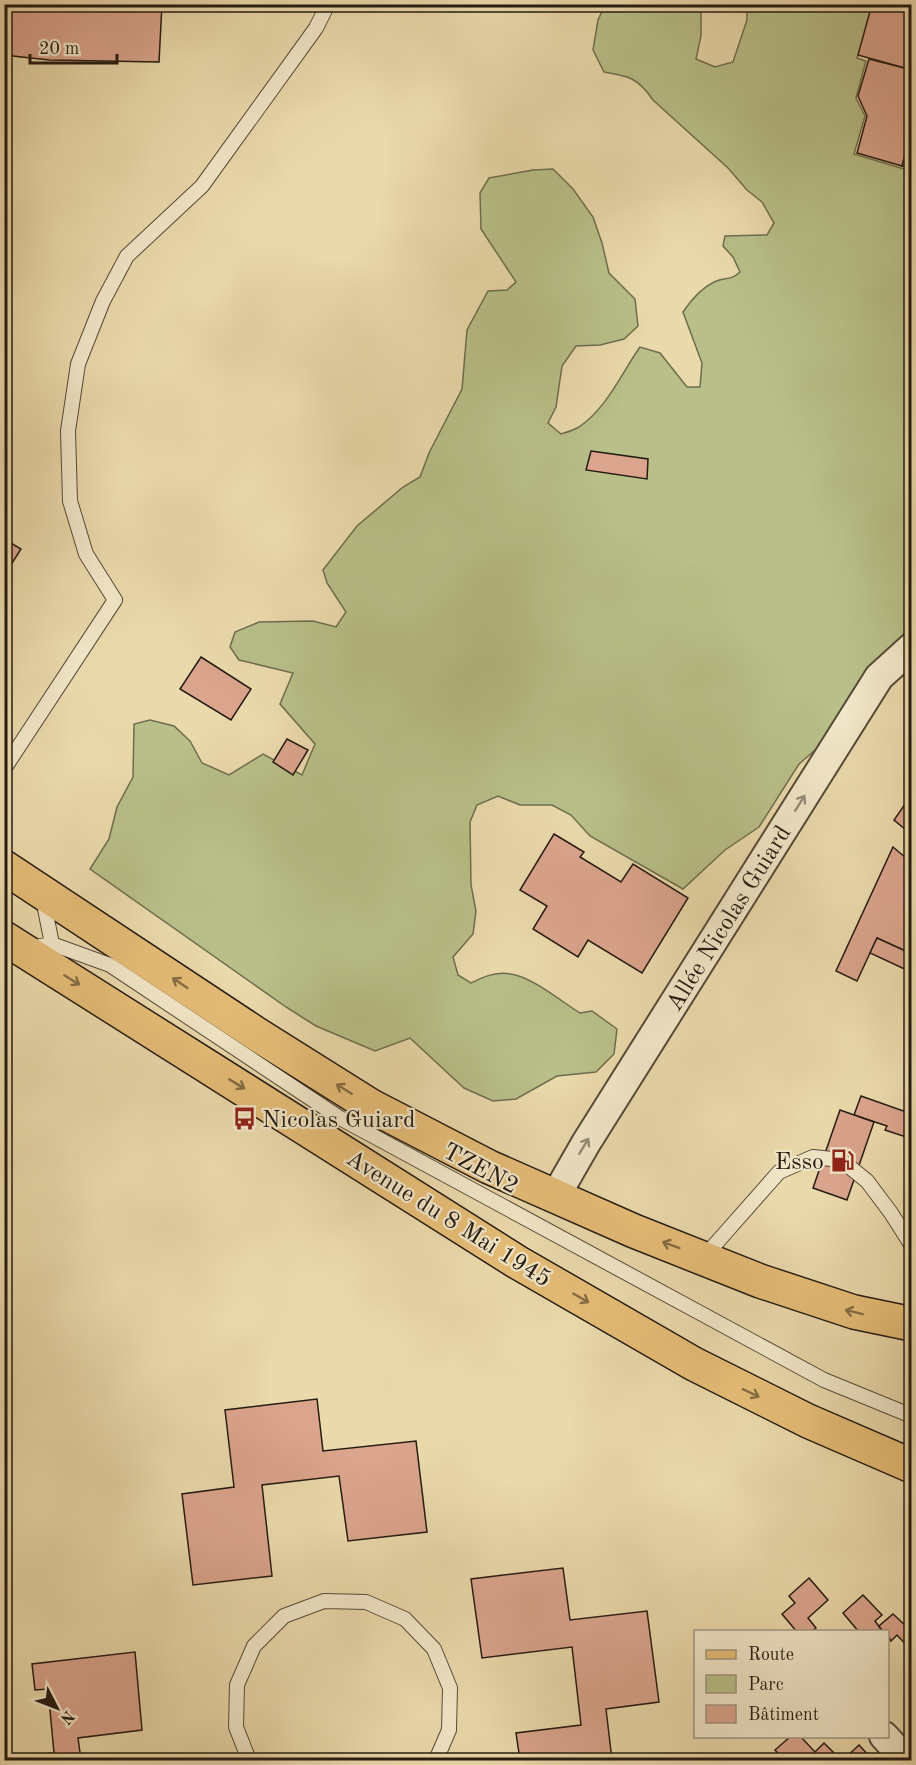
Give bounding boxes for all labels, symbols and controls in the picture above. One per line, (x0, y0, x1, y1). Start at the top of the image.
scale bar (30, 27, 117, 65)
text: 20 m (39, 40, 79, 58)
one-way arrow (793, 795, 806, 812)
street label: Allée Nicolas Guiard (663, 822, 796, 1016)
one-way arrow (63, 975, 80, 987)
one-way arrow (172, 977, 189, 989)
one-way arrow (228, 1079, 245, 1091)
one-way arrow (336, 1083, 353, 1095)
bus stop icon: Nicolas Guiard (231, 1106, 257, 1132)
place label: Nicolas Guiard (262, 1109, 416, 1133)
one-way arrow (579, 1138, 591, 1155)
street label: TZEN2 (438, 1140, 522, 1200)
street label: Avenue du 8 Mai 1945 (341, 1147, 555, 1293)
fuel station icon: Esso (829, 1148, 855, 1174)
place label: Esso (775, 1151, 824, 1175)
one-way arrow (662, 1239, 681, 1250)
one-way arrow (572, 1293, 589, 1305)
one-way arrow (845, 1305, 864, 1317)
one-way arrow (742, 1388, 760, 1399)
legend (694, 1630, 889, 1738)
text: Route (748, 1646, 794, 1664)
text: Parc (748, 1676, 784, 1694)
north arrow (27, 1678, 87, 1738)
text: Bâtiment (748, 1706, 819, 1724)
text: N (56, 1707, 77, 1727)

